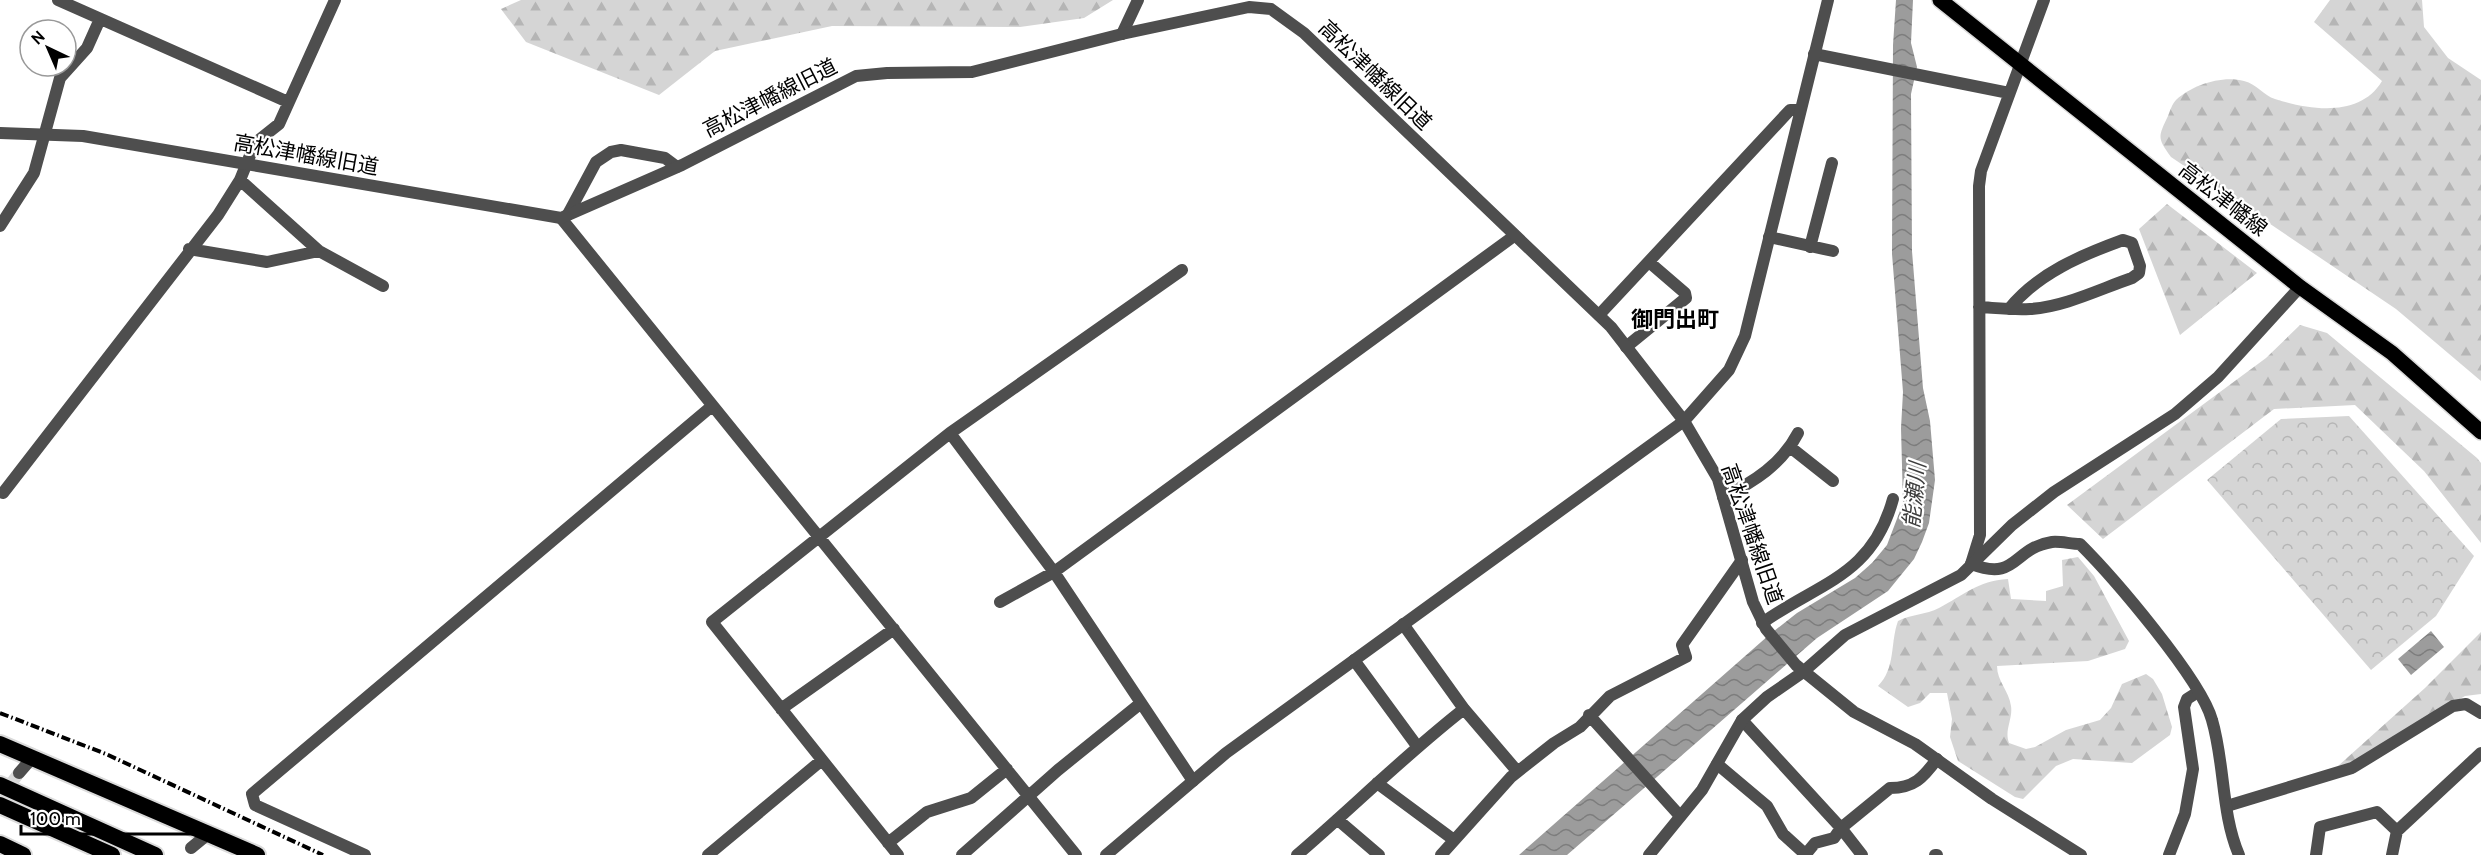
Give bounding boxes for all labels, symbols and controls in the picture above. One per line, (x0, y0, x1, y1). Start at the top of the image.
street label: 高松津幡線旧道 (1314, 15, 1437, 135)
north arrow (18, 18, 78, 78)
text: N (27, 27, 49, 48)
street label: 高松津幡線旧道 (699, 53, 841, 142)
street label: 高松津幡線旧道 (232, 129, 381, 180)
street label: 高松津幡線 (2174, 156, 2272, 241)
district label: 御門出町 (1631, 306, 1719, 333)
water label: 能瀬川 (1898, 459, 1932, 529)
street label: 高松津幡線旧道 (1717, 460, 1788, 607)
scale bar (21, 798, 194, 836)
text: 100 m (30, 808, 81, 830)

